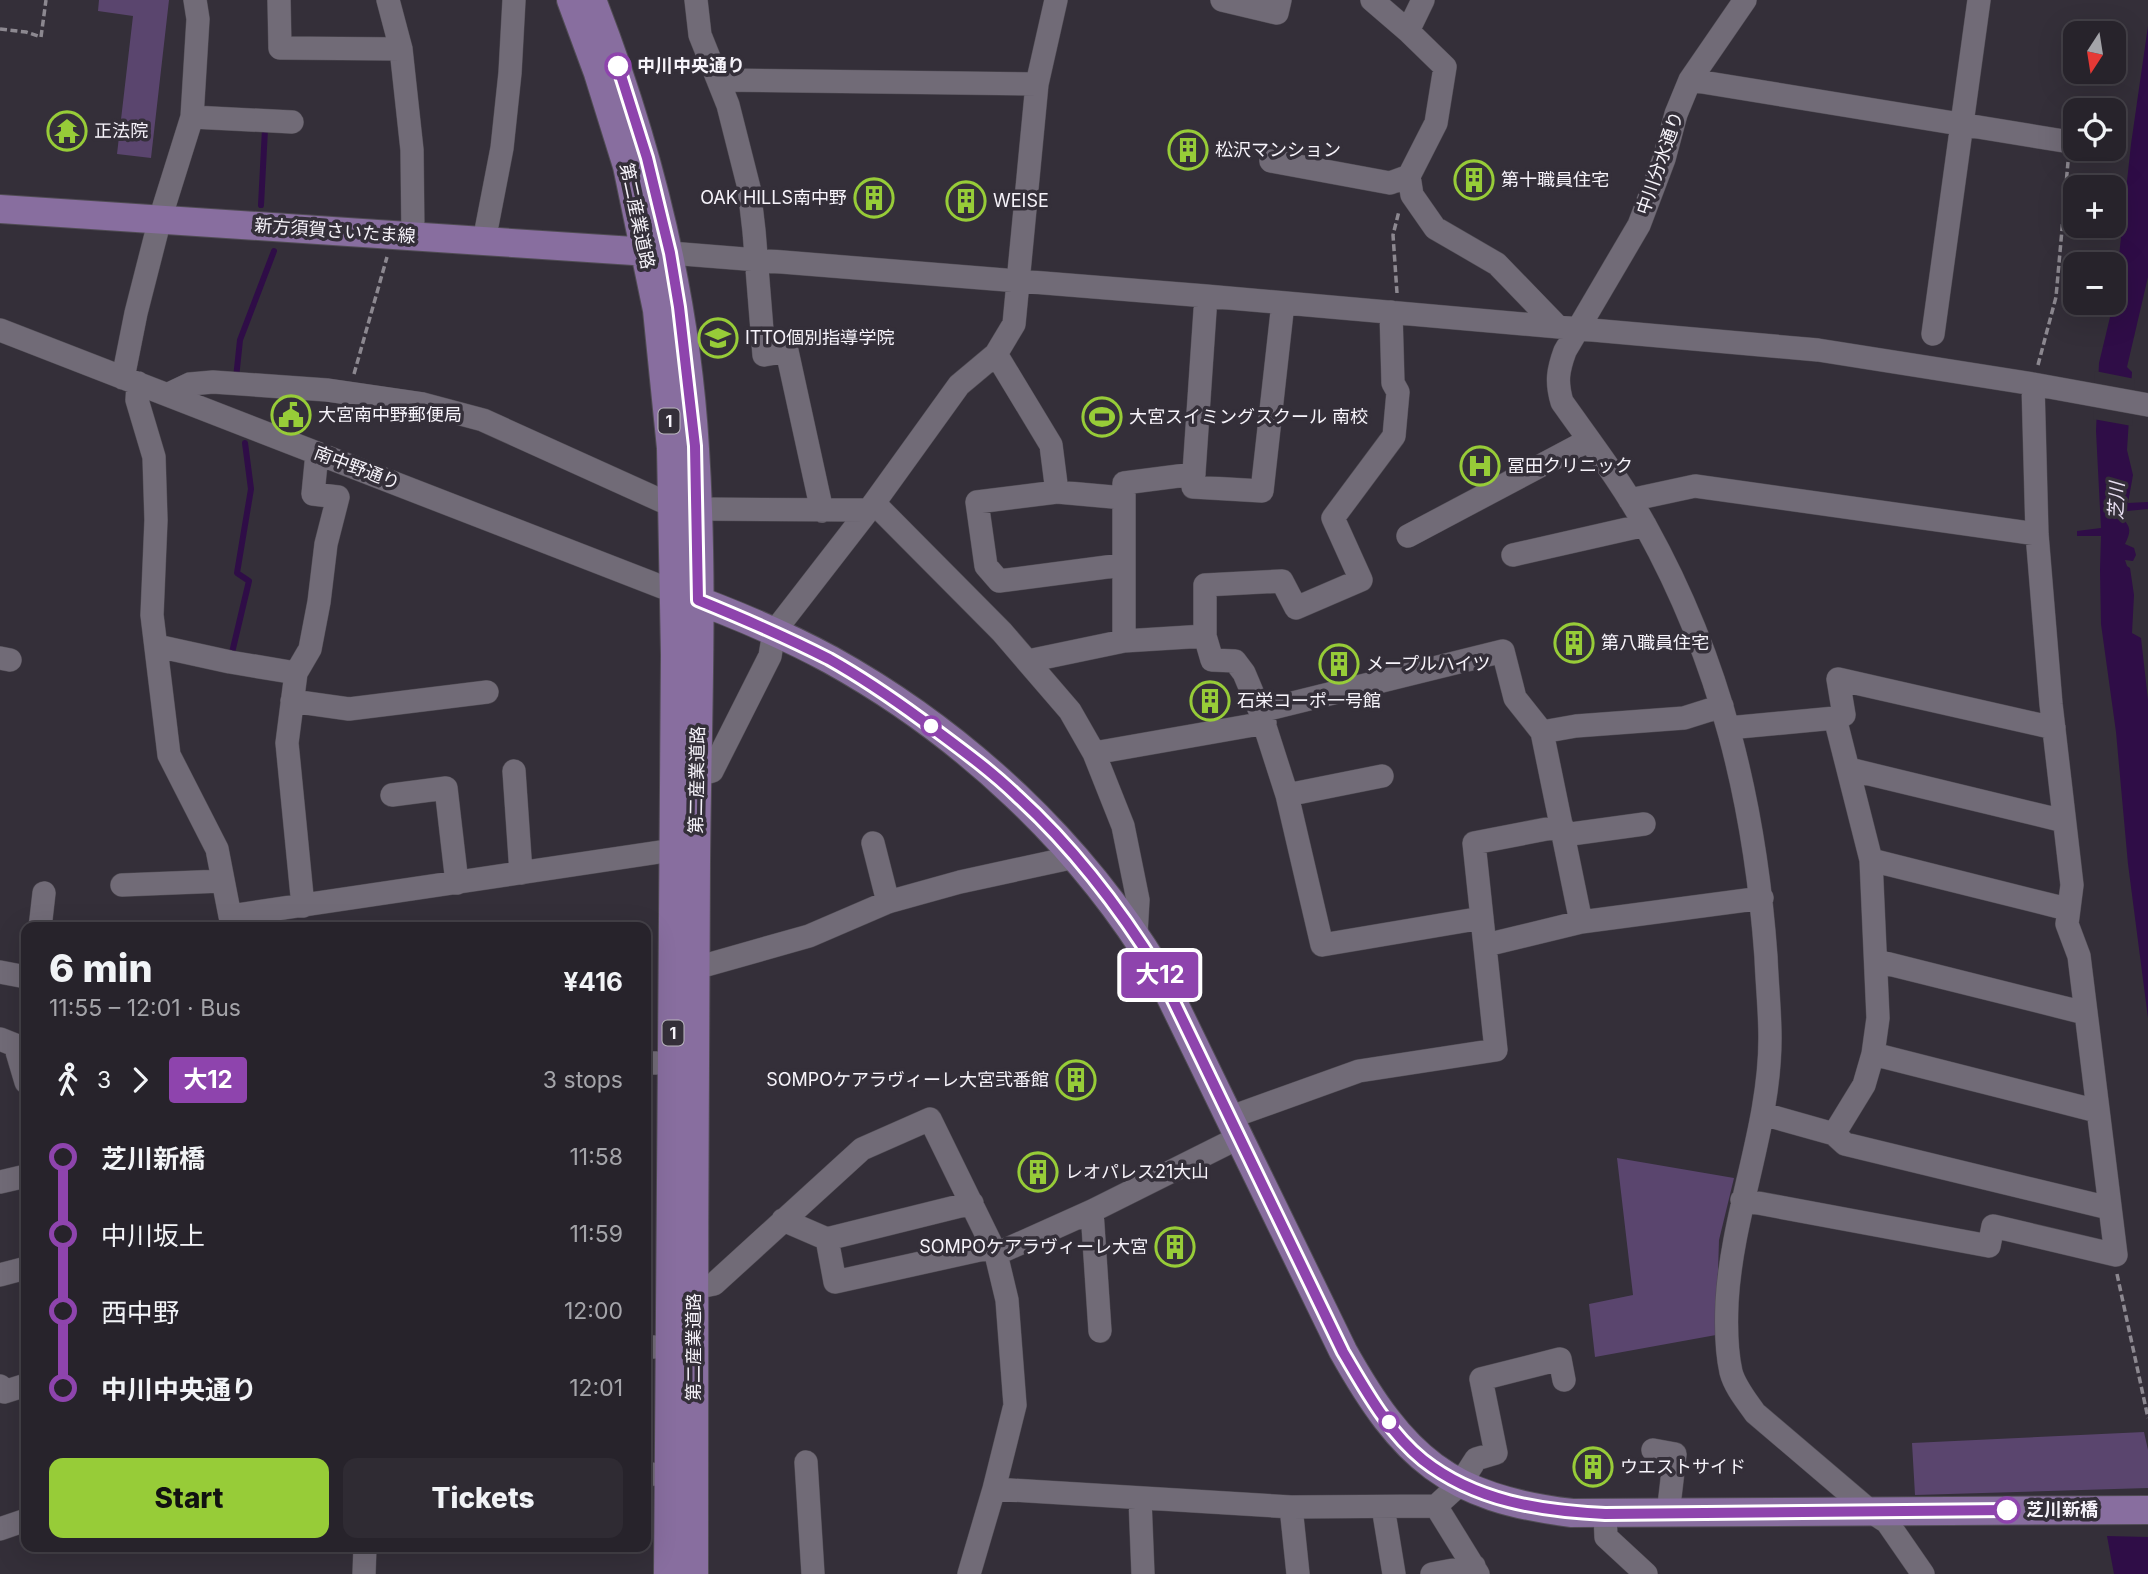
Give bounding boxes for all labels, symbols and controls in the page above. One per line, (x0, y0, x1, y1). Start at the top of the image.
north arrow (2063, 21, 2126, 84)
map controls (2063, 21, 2126, 315)
marker: 中川中央通り (605, 53, 631, 79)
place label: 中川中央通り (637, 55, 745, 76)
button: locate (2063, 98, 2126, 161)
street label: 中川分水通り (1632, 108, 1687, 217)
temple icon: 正法院 (46, 110, 88, 152)
place label: 正法院 (94, 120, 148, 141)
building icon: 松沢マンション (1167, 129, 1209, 171)
place label: 松沢マンション (1215, 139, 1341, 160)
building icon: 第十職員住宅 (1453, 159, 1495, 201)
street label: 第二産業道路 (616, 161, 659, 271)
place label: 第十職員住宅 (1501, 169, 1609, 190)
button: + (2063, 175, 2126, 238)
building icon: OAK HILLS南中野 (853, 177, 895, 219)
building icon: WEISE (945, 180, 987, 222)
place label: OAK HILLS南中野 (700, 187, 847, 208)
place label: WEISE (993, 190, 1049, 211)
street label: 新方須賀さいたま線 (254, 214, 416, 247)
button: − (2063, 252, 2126, 315)
school or university icon: ITTO個別指導学院 (697, 317, 739, 359)
place label: ITTO個別指導学院 (745, 327, 894, 348)
public building icon: 大宮南中野郵便局 (270, 394, 312, 436)
sports icon: 大宮スイミングスクール 南校 (1081, 396, 1123, 438)
place label: 大宮南中野郵便局 (318, 404, 462, 425)
place label: 大宮スイミングスクール 南校 (1129, 406, 1368, 427)
road number: 1 (658, 408, 680, 434)
street label: 南中野通り (311, 442, 403, 493)
hospital icon: 冨田クリニック (1459, 445, 1501, 487)
place label: 冨田クリニック (1507, 455, 1633, 476)
water label: 芝川 (2104, 480, 2129, 520)
building icon: 第八職員住宅 (1553, 622, 1595, 664)
place label: 第八職員住宅 (1601, 632, 1709, 653)
building icon: メープルハイツ (1318, 643, 1360, 685)
place label: メープルハイツ (1366, 653, 1491, 674)
building icon: 石栄コーポ一号館 (1189, 680, 1231, 722)
place label: 石栄コーポ一号館 (1237, 690, 1381, 711)
unlabelled marker (921, 716, 941, 736)
street label: 第二産業道路 (685, 726, 708, 834)
text: 6 min (49, 945, 153, 991)
line badge: 大12 (1120, 952, 1200, 998)
text: 大12 (1135, 960, 1185, 989)
text: ¥416 (563, 966, 623, 997)
text: 11:55 – 12:01 · Bus (49, 994, 241, 1022)
road number: 1 (662, 1021, 684, 1046)
building icon: SOMPOケアラヴィーレ大宮弐番館 (1055, 1059, 1097, 1101)
icon: walk (49, 1061, 87, 1099)
icon: forward (121, 1061, 159, 1099)
text: 大12 (183, 1065, 233, 1094)
text: 3 (97, 1066, 111, 1094)
text: 3 stops (543, 1066, 623, 1094)
place label: SOMPOケアラヴィーレ大宮弐番館 (766, 1069, 1049, 1090)
text: 芝川新橋 (101, 1143, 205, 1174)
text: 11:58 (569, 1143, 623, 1171)
building icon: レオパレス21大山 (1017, 1151, 1059, 1193)
place label: レオパレス21大山 (1065, 1161, 1209, 1182)
text: 中川坂上 (101, 1220, 205, 1251)
text: 11:59 (569, 1220, 623, 1248)
building icon: SOMPOケアラヴィーレ大宮 (1154, 1226, 1196, 1268)
place label: SOMPOケアラヴィーレ大宮 (919, 1236, 1148, 1257)
street label: 第二産業道路 (683, 1293, 704, 1401)
text: 西中野 (101, 1297, 179, 1328)
text: 12:00 (564, 1297, 623, 1325)
text: 中川中央通り (101, 1374, 257, 1405)
text: 12:01 (569, 1374, 623, 1402)
unlabelled marker (1379, 1412, 1399, 1432)
building icon: ウエストサイド (1572, 1446, 1614, 1488)
place label: ウエストサイド (1620, 1456, 1746, 1477)
button: Start (49, 1458, 329, 1538)
button: Tickets (343, 1458, 623, 1538)
marker: 芝川新橋 (1994, 1497, 2020, 1523)
place label: 芝川新橋 (2026, 1499, 2098, 1520)

